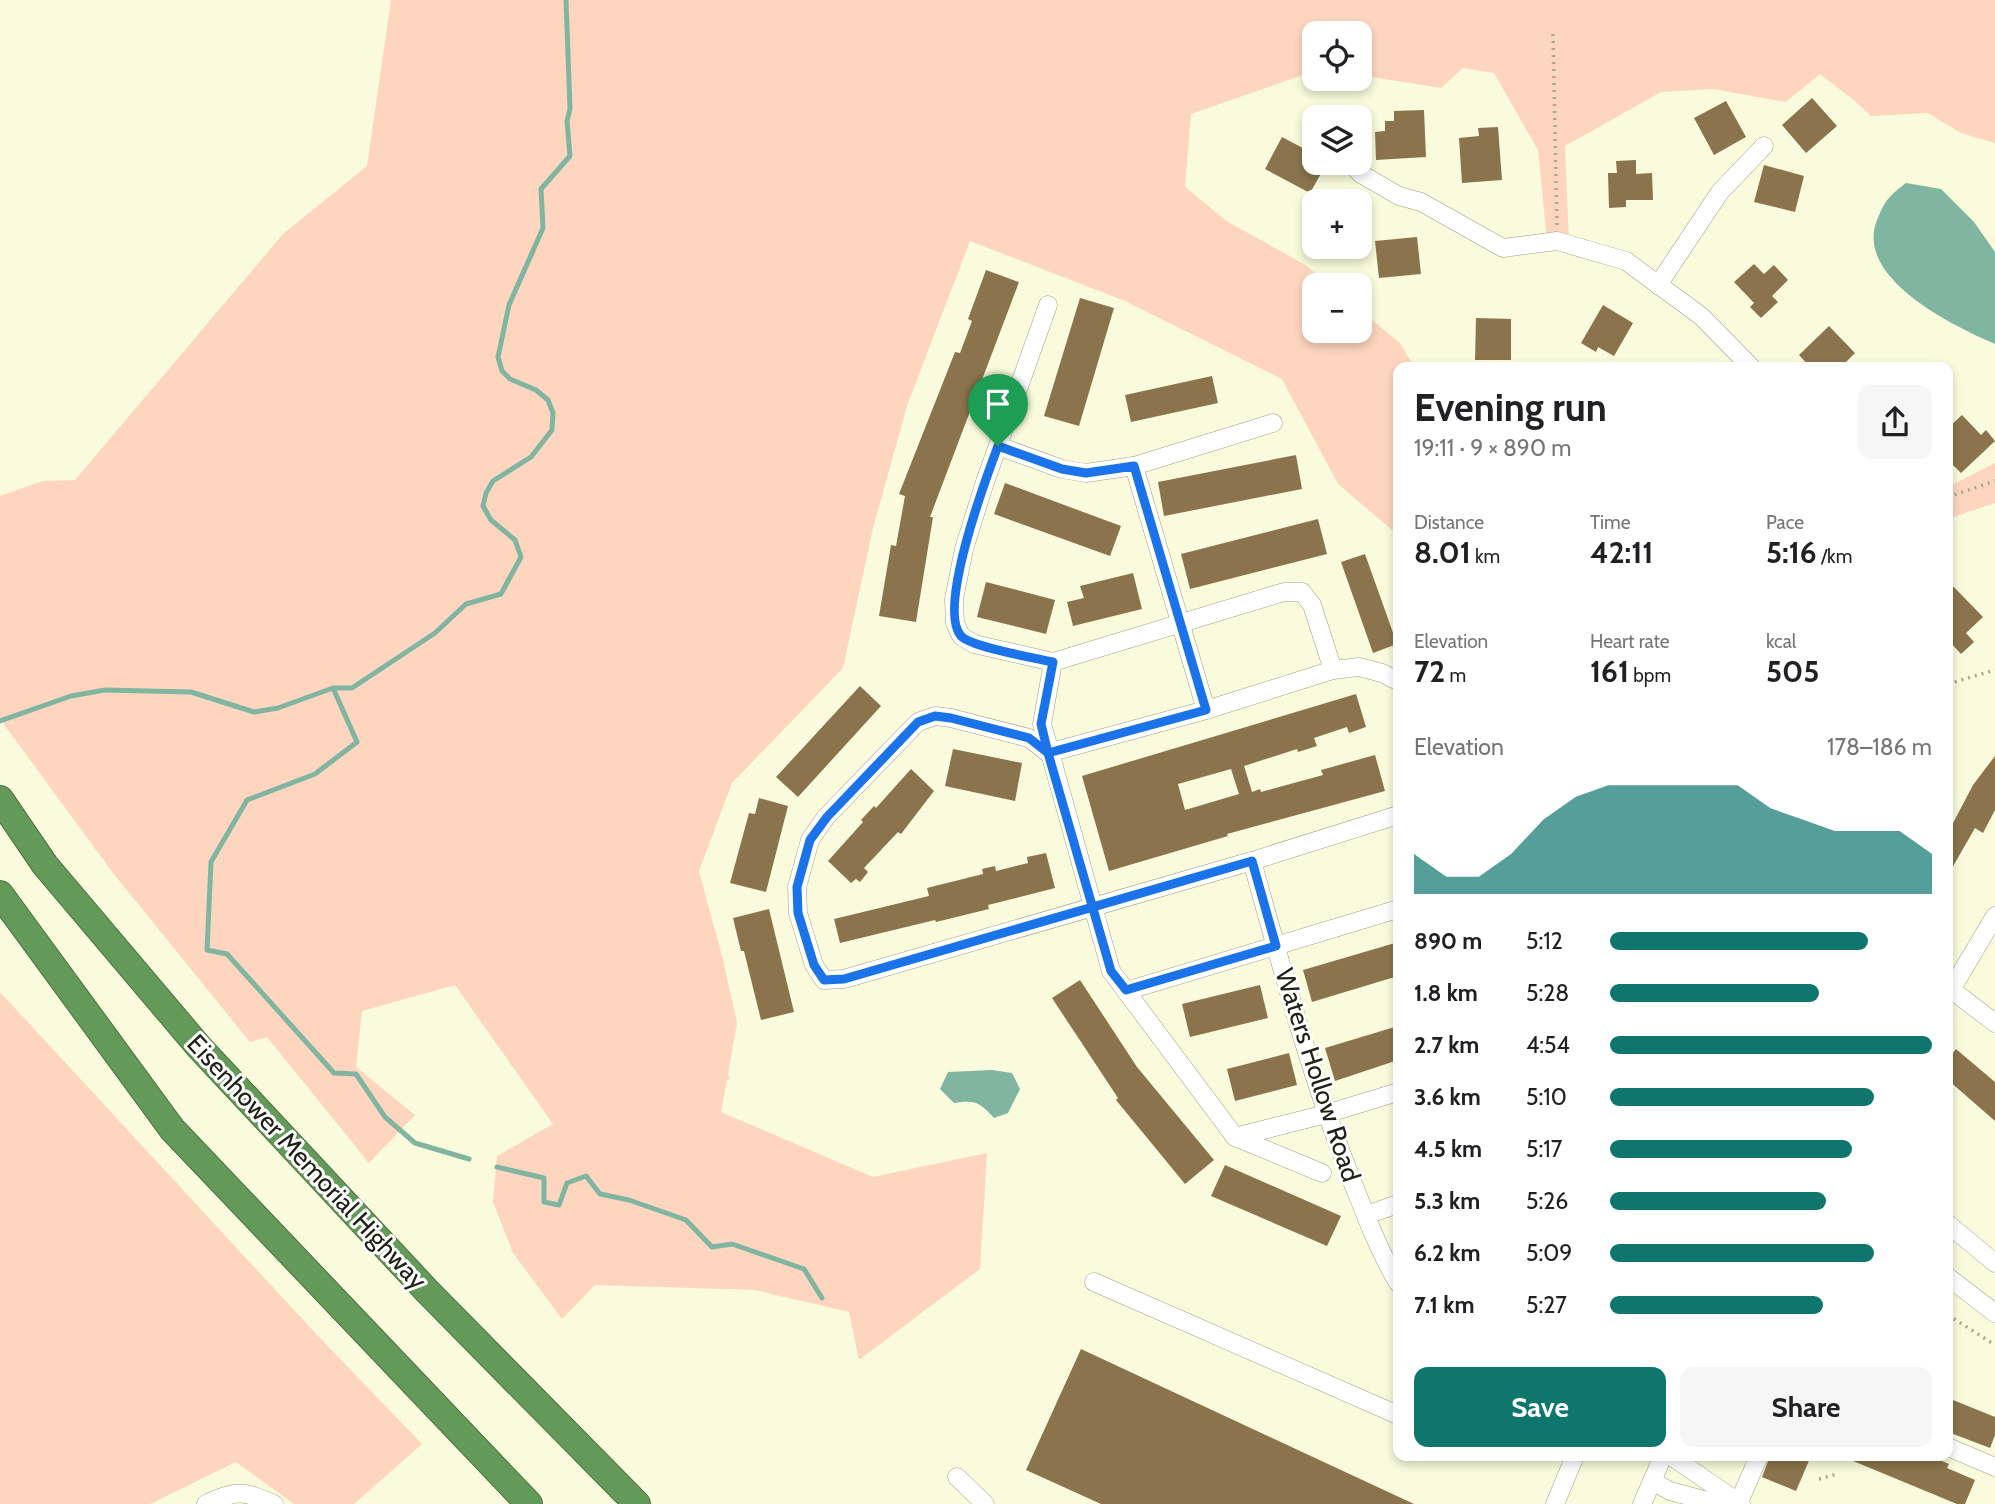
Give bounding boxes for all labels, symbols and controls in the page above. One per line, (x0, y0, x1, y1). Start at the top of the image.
map controls (1302, 21, 1372, 343)
button: locate (1302, 21, 1372, 91)
button: layers (1302, 105, 1372, 175)
button: + (1302, 189, 1372, 259)
button: − (1302, 273, 1372, 343)
pin (968, 374, 1028, 446)
text: Evening run (1414, 384, 1607, 431)
icon: arrive (979, 385, 1017, 423)
button: share (1858, 385, 1932, 459)
text: 19:11 · 9 × 890 m (1414, 434, 1571, 462)
text: Distance (1414, 511, 1484, 534)
text: Time (1590, 511, 1630, 534)
text: Pace (1766, 511, 1804, 534)
text: 8.01 (1414, 534, 1471, 571)
text: 42:11 (1590, 534, 1653, 571)
text: 5:16 (1766, 534, 1817, 571)
text: km (1471, 545, 1500, 568)
text: /km (1817, 545, 1852, 568)
text: Elevation (1414, 630, 1488, 653)
text: Heart rate (1590, 630, 1670, 653)
text: kcal (1766, 630, 1796, 653)
text: 72 (1414, 653, 1445, 690)
text: 161 (1590, 653, 1629, 690)
text: 505 (1766, 653, 1819, 690)
text: m (1445, 664, 1466, 687)
text: bpm (1629, 664, 1671, 687)
text: Elevation (1414, 733, 1504, 761)
text: 178–186 m (1827, 733, 1932, 761)
text: 890 m (1414, 927, 1482, 955)
text: 5:12 (1526, 927, 1563, 955)
street label: Waters Hollow Road (1268, 964, 1368, 1186)
text: 1.8 km (1414, 979, 1478, 1007)
text: 5:28 (1526, 979, 1569, 1007)
street label: Eisenhower Memorial Highway (180, 1028, 434, 1296)
text: 2.7 km (1414, 1031, 1479, 1059)
text: 4:54 (1526, 1031, 1570, 1059)
text: 3.6 km (1414, 1083, 1481, 1111)
text: 5:10 (1526, 1083, 1567, 1111)
text: 4.5 km (1414, 1135, 1482, 1163)
text: 5:17 (1526, 1135, 1562, 1163)
text: 5.3 km (1414, 1187, 1480, 1215)
text: 5:26 (1526, 1187, 1568, 1215)
text: 6.2 km (1414, 1239, 1481, 1267)
text: 5:09 (1526, 1239, 1572, 1267)
text: 7.1 km (1414, 1291, 1474, 1319)
text: 5:27 (1526, 1291, 1567, 1319)
button: Save (1414, 1367, 1666, 1447)
button: Share (1680, 1367, 1932, 1447)

